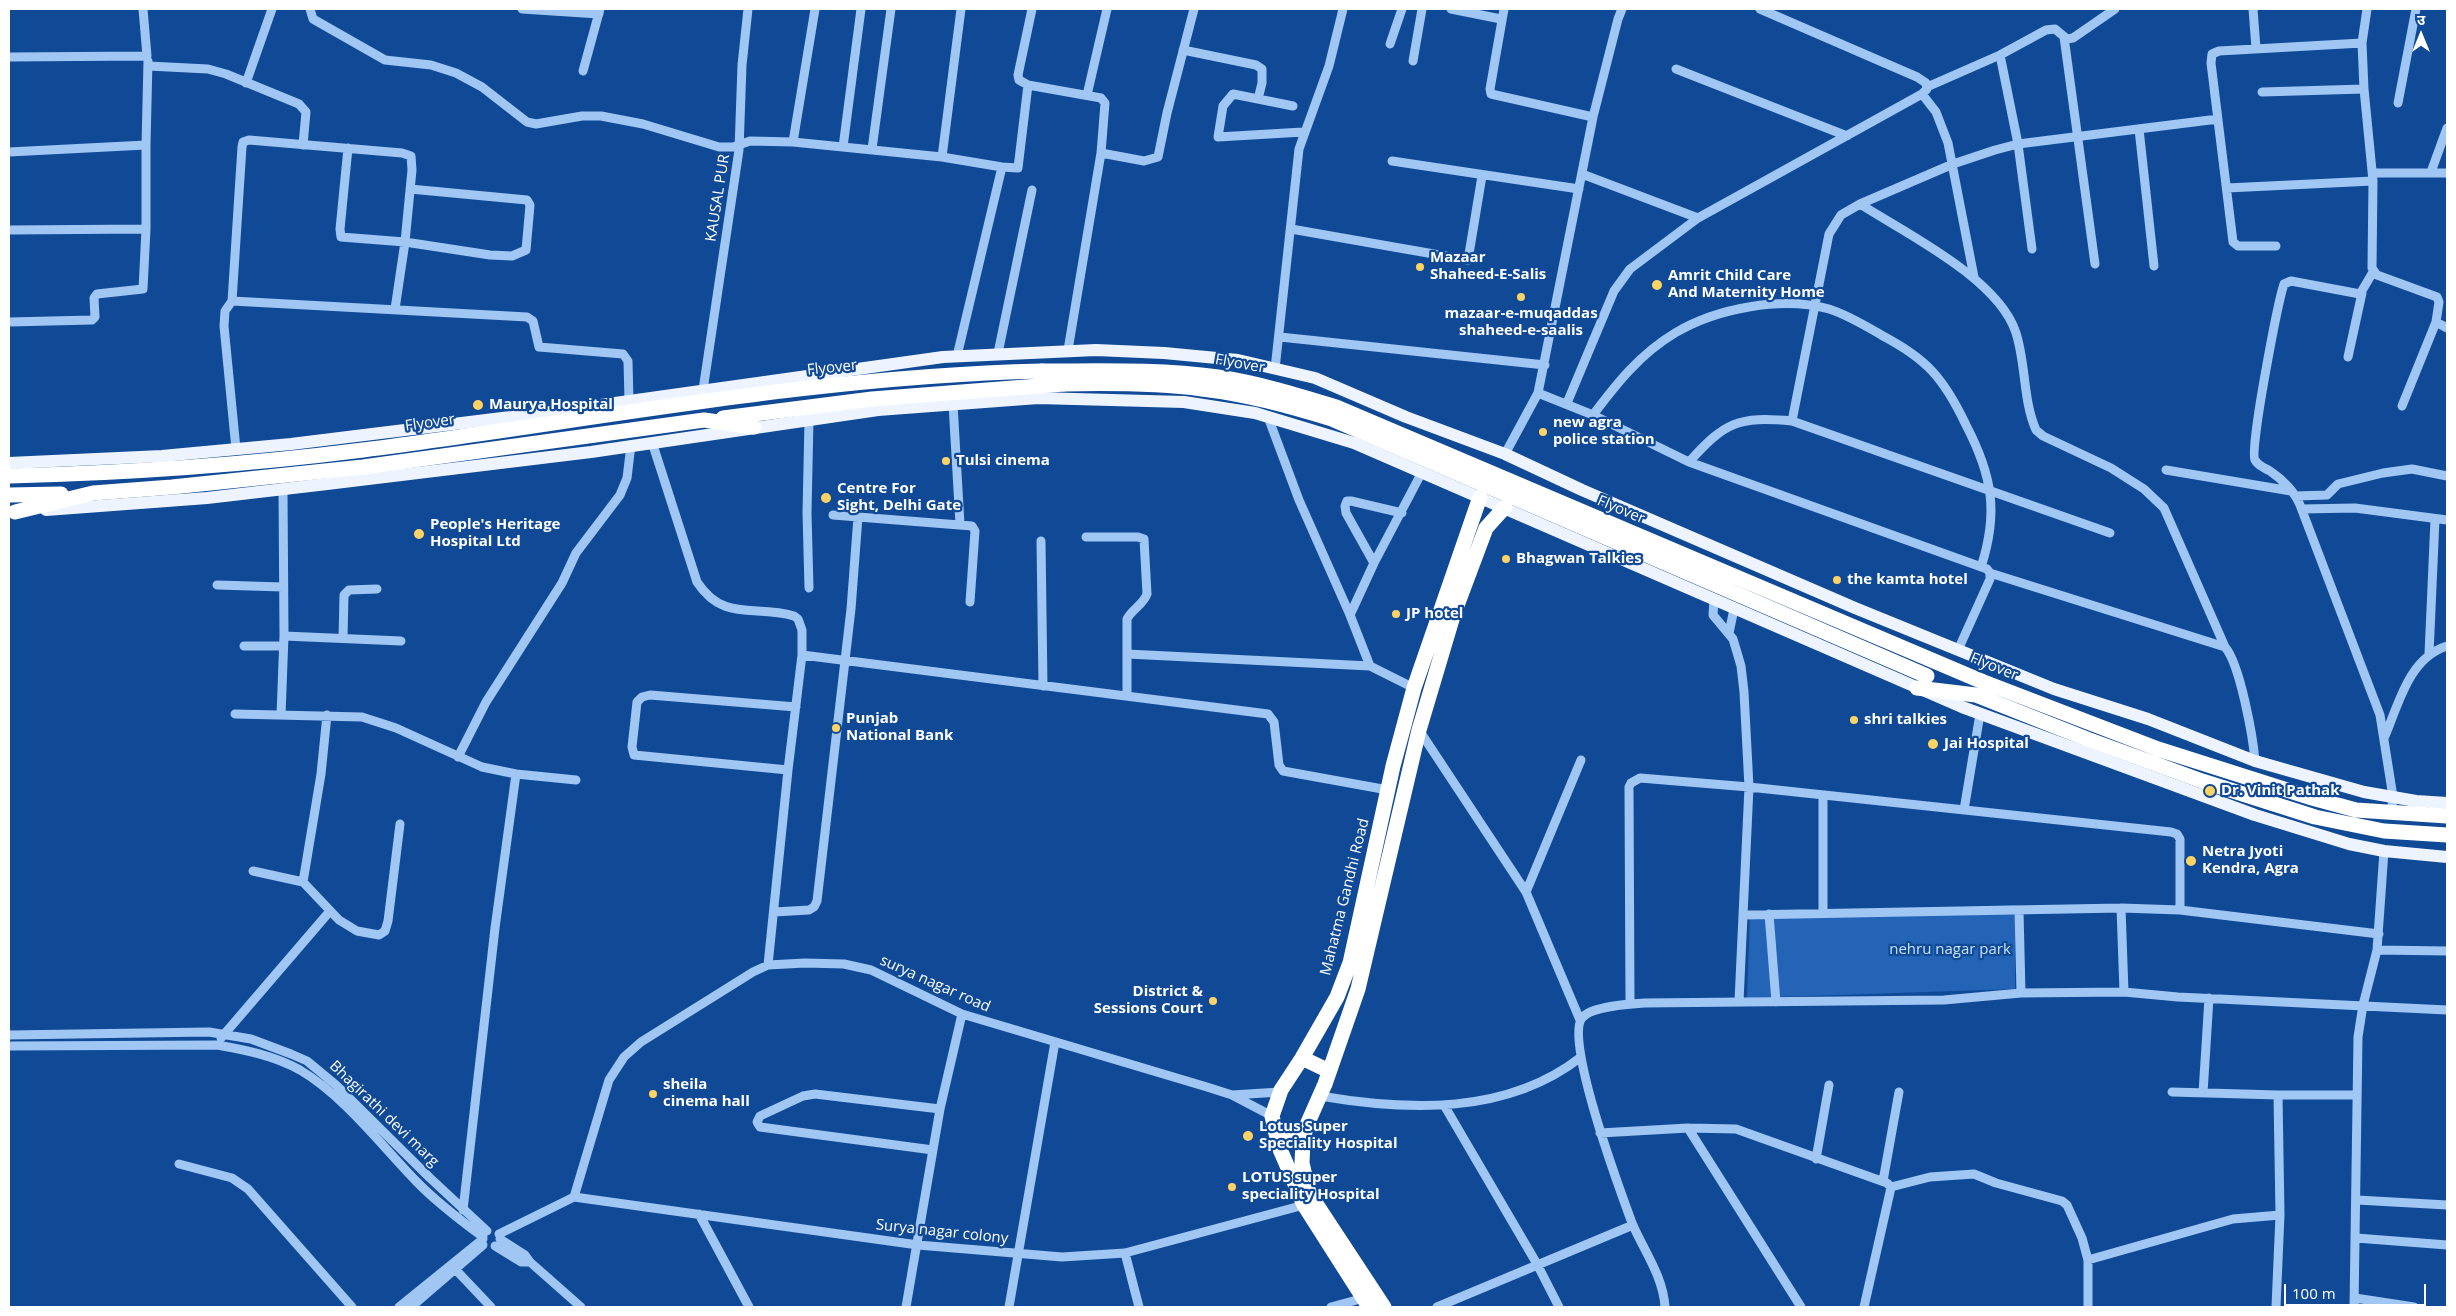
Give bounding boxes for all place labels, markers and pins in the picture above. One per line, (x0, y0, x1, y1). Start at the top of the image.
place label: Mazaar Shaheed-E-Salis (1430, 249, 1546, 284)
marker: Mazaar Shaheed-E-Salis (1414, 261, 1426, 273)
place label: Amrit Child Care And Maternity Home (1668, 267, 1825, 302)
marker: Amrit Child Care And Maternity Home (1650, 278, 1664, 292)
marker: mazaar-e-muqaddas shaheed-e-saalis (1515, 291, 1527, 303)
place label: mazaar-e-muqaddas shaheed-e-saalis (1444, 305, 1598, 340)
place label: Maurya Hospital (489, 396, 613, 414)
marker: Maurya Hospital (471, 398, 485, 412)
place label: new agra police station (1553, 414, 1655, 449)
marker: new agra police station (1537, 426, 1549, 438)
place label: Tulsi cinema (956, 452, 1050, 470)
marker: Tulsi cinema (940, 455, 952, 467)
place label: Centre For Sight, Delhi Gate (837, 480, 961, 515)
marker: Centre For Sight, Delhi Gate (819, 491, 833, 505)
place label: People's Heritage Hospital Ltd (430, 516, 560, 551)
marker: People's Heritage Hospital Ltd (412, 527, 426, 541)
place label: Bhagwan Talkies (1516, 550, 1642, 568)
marker: Bhagwan Talkies (1500, 553, 1512, 565)
place label: the kamta hotel (1847, 571, 1968, 589)
marker: the kamta hotel (1831, 574, 1843, 586)
place label: JP hotel (1406, 605, 1463, 623)
marker: JP hotel (1390, 608, 1402, 620)
place label: Punjab National Bank (846, 710, 953, 745)
place label: shri talkies (1864, 711, 1947, 729)
marker: shri talkies (1848, 714, 1860, 726)
marker: Punjab National Bank (830, 722, 842, 734)
place label: Jai Hospital (1944, 735, 2029, 753)
marker: Jai Hospital (1926, 737, 1940, 751)
place label: Dr. Vinit Pathak (2221, 782, 2339, 800)
marker: Dr. Vinit Pathak (2203, 784, 2217, 798)
place label: Netra Jyoti Kendra, Agra (2202, 843, 2299, 878)
marker: Netra Jyoti Kendra, Agra (2184, 854, 2198, 868)
place label: District & Sessions Court (1094, 983, 1203, 1018)
marker: District & Sessions Court (1207, 995, 1219, 1007)
place label: sheila cinema hall (663, 1076, 750, 1111)
marker: sheila cinema hall (647, 1088, 659, 1100)
place label: Lotus Super Speciality Hospital (1259, 1118, 1398, 1153)
marker: Lotus Super Speciality Hospital (1241, 1129, 1255, 1143)
place label: LOTUS super speciality Hospital (1242, 1169, 1380, 1204)
marker: LOTUS super speciality Hospital (1226, 1181, 1238, 1193)

